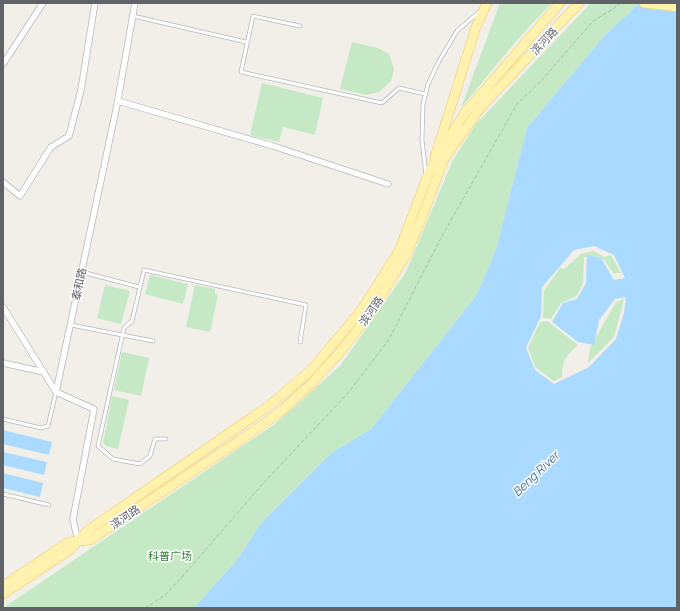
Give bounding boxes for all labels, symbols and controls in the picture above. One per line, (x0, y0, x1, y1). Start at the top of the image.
street label: 滨河路 (527, 23, 560, 58)
street label: 泰和路 (68, 266, 89, 302)
street label: 滨河路 (355, 293, 386, 329)
water label: Beng River (509, 446, 564, 500)
street label: 滨河路 (107, 501, 143, 532)
park label: 科普广场 (148, 548, 192, 563)

